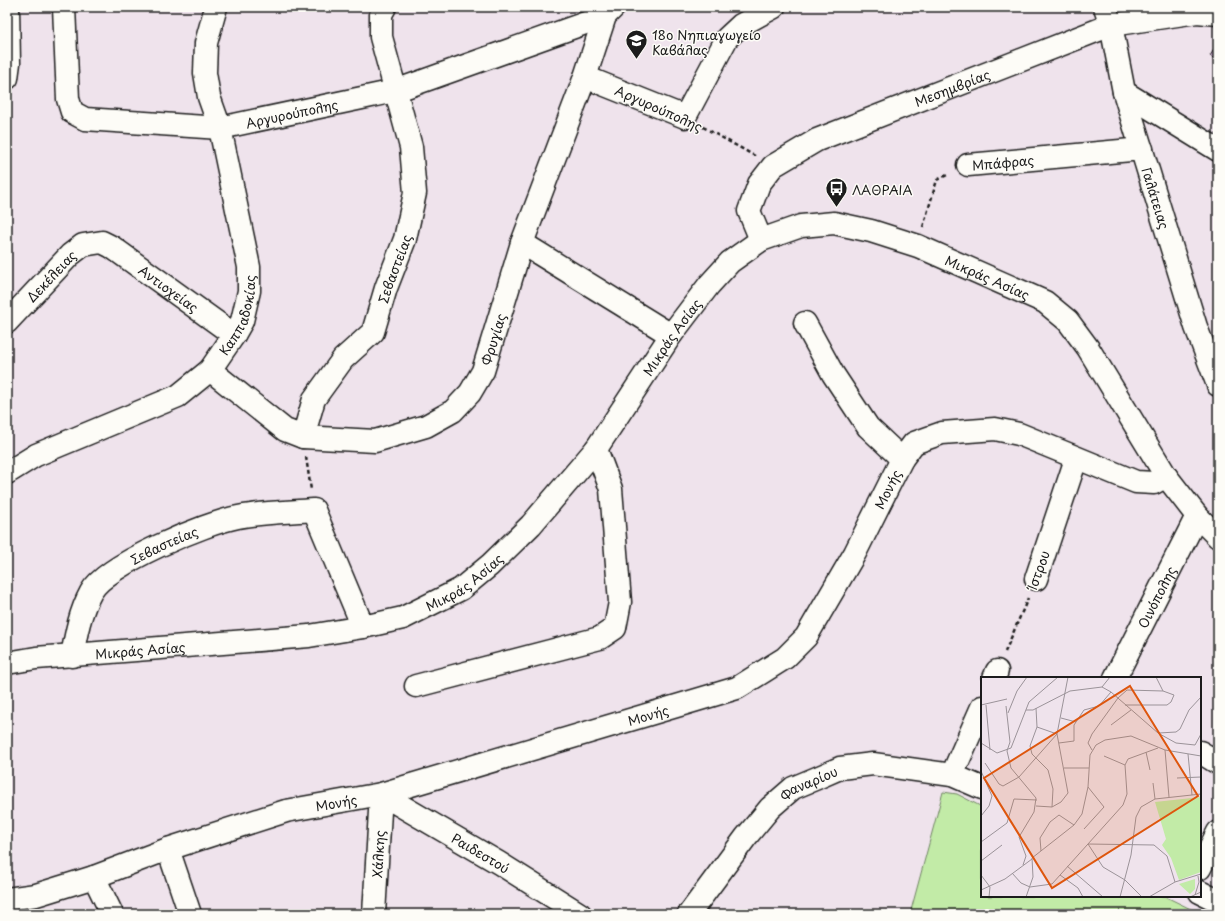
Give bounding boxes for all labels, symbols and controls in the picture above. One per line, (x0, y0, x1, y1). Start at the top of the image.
place label: 18ο Νηπιαγωγείο Καβάλας (652, 25, 761, 59)
school or university icon: 18ο Νηπιαγωγείο Καβάλας (624, 28, 650, 61)
street label: Μεσημβρίας (911, 64, 993, 111)
street label: Αργυρούπολης (612, 80, 706, 136)
street label: Αργυρούπολης (244, 94, 340, 132)
street label: Μπάφρας (971, 149, 1035, 174)
street label: Γαλάτειας (1138, 165, 1175, 231)
bus stop icon: ΛΑΘΡΑΙΑ (824, 176, 850, 209)
place label: ΛΑΘΡΑΙΑ (852, 180, 913, 199)
street label: Σεβαστείας (373, 233, 415, 305)
street label: Δεκέλειας (22, 244, 80, 306)
street label: Μικράς Ασίας (942, 250, 1033, 304)
street label: Αντιοχείας (135, 260, 203, 316)
street label: Καππαδοκίας (214, 275, 259, 359)
street label: Μικράς Ασίας (637, 294, 705, 379)
street label: Φρυγίας (476, 311, 510, 368)
street label: Μονής (869, 466, 905, 512)
street label: Σεβαστείας (127, 521, 201, 568)
street label: Μικράς Ασίας (422, 548, 507, 615)
street label: Ίστρου (1021, 548, 1054, 594)
street label: Οινόπολης (1132, 562, 1180, 631)
street label: Μικράς Ασίας (94, 636, 186, 663)
inset map (981, 677, 1201, 897)
street label: Μονής (625, 699, 671, 730)
street label: Φαναρίου (775, 761, 840, 805)
street label: Μονής (314, 789, 359, 815)
street label: Ραιδεστού (448, 828, 514, 877)
street label: Χάλκης (367, 829, 388, 878)

